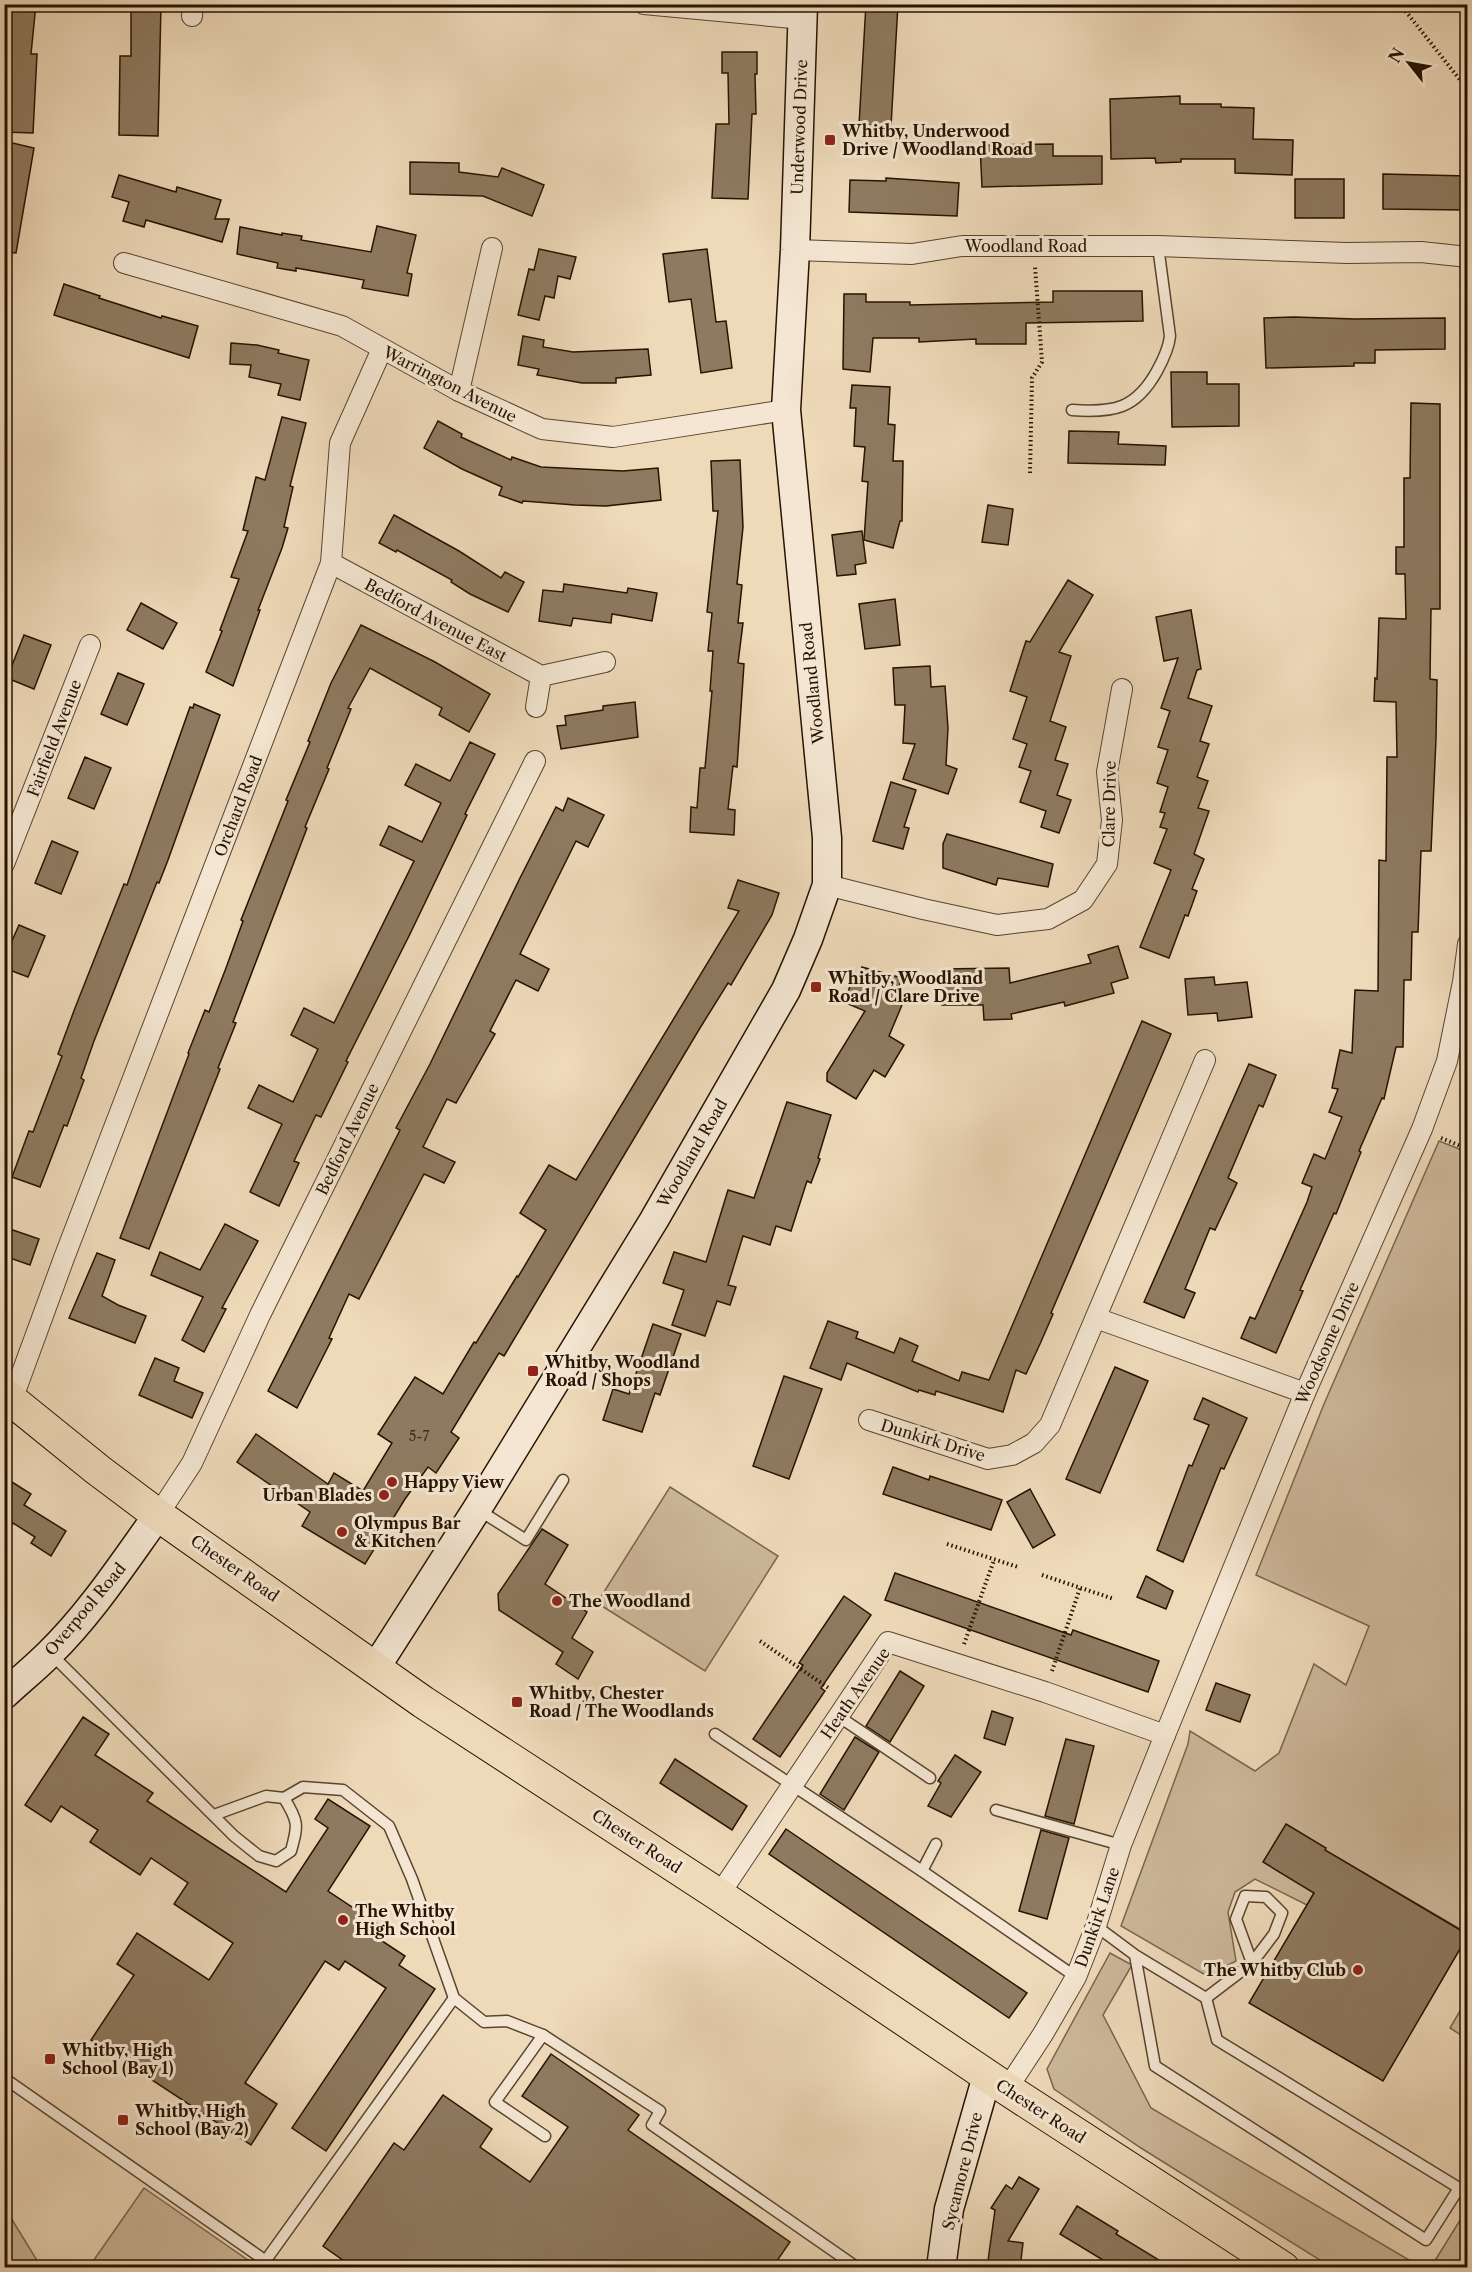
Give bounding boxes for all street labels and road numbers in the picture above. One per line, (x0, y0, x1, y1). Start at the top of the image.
street label: Underwood Drive (787, 59, 811, 195)
street label: Woodland Road (964, 236, 1087, 256)
street label: Warrington Avenue (379, 341, 520, 426)
street label: Bedford Avenue East (361, 574, 511, 666)
street label: Woodland Road (796, 621, 828, 746)
street label: Fairfield Avenue (22, 677, 86, 799)
street label: Orchard Road (210, 752, 267, 859)
street label: Clare Drive (1098, 760, 1120, 848)
street label: Bedford Avenue (311, 1080, 383, 1198)
street label: Woodland Road (652, 1095, 731, 1212)
street label: Woodsome Drive (1291, 1279, 1363, 1408)
street label: Dunkirk Drive (878, 1415, 988, 1465)
street label: Chester Road (187, 1530, 283, 1606)
street label: Overpool Road (40, 1558, 130, 1660)
street label: Heath Avenue (816, 1643, 894, 1743)
street label: Chester Road (588, 1805, 686, 1878)
street label: Dunkirk Lane (1070, 1864, 1124, 1970)
street label: Chester Road (992, 2075, 1090, 2148)
street label: Sycamore Drive (938, 2110, 986, 2232)

